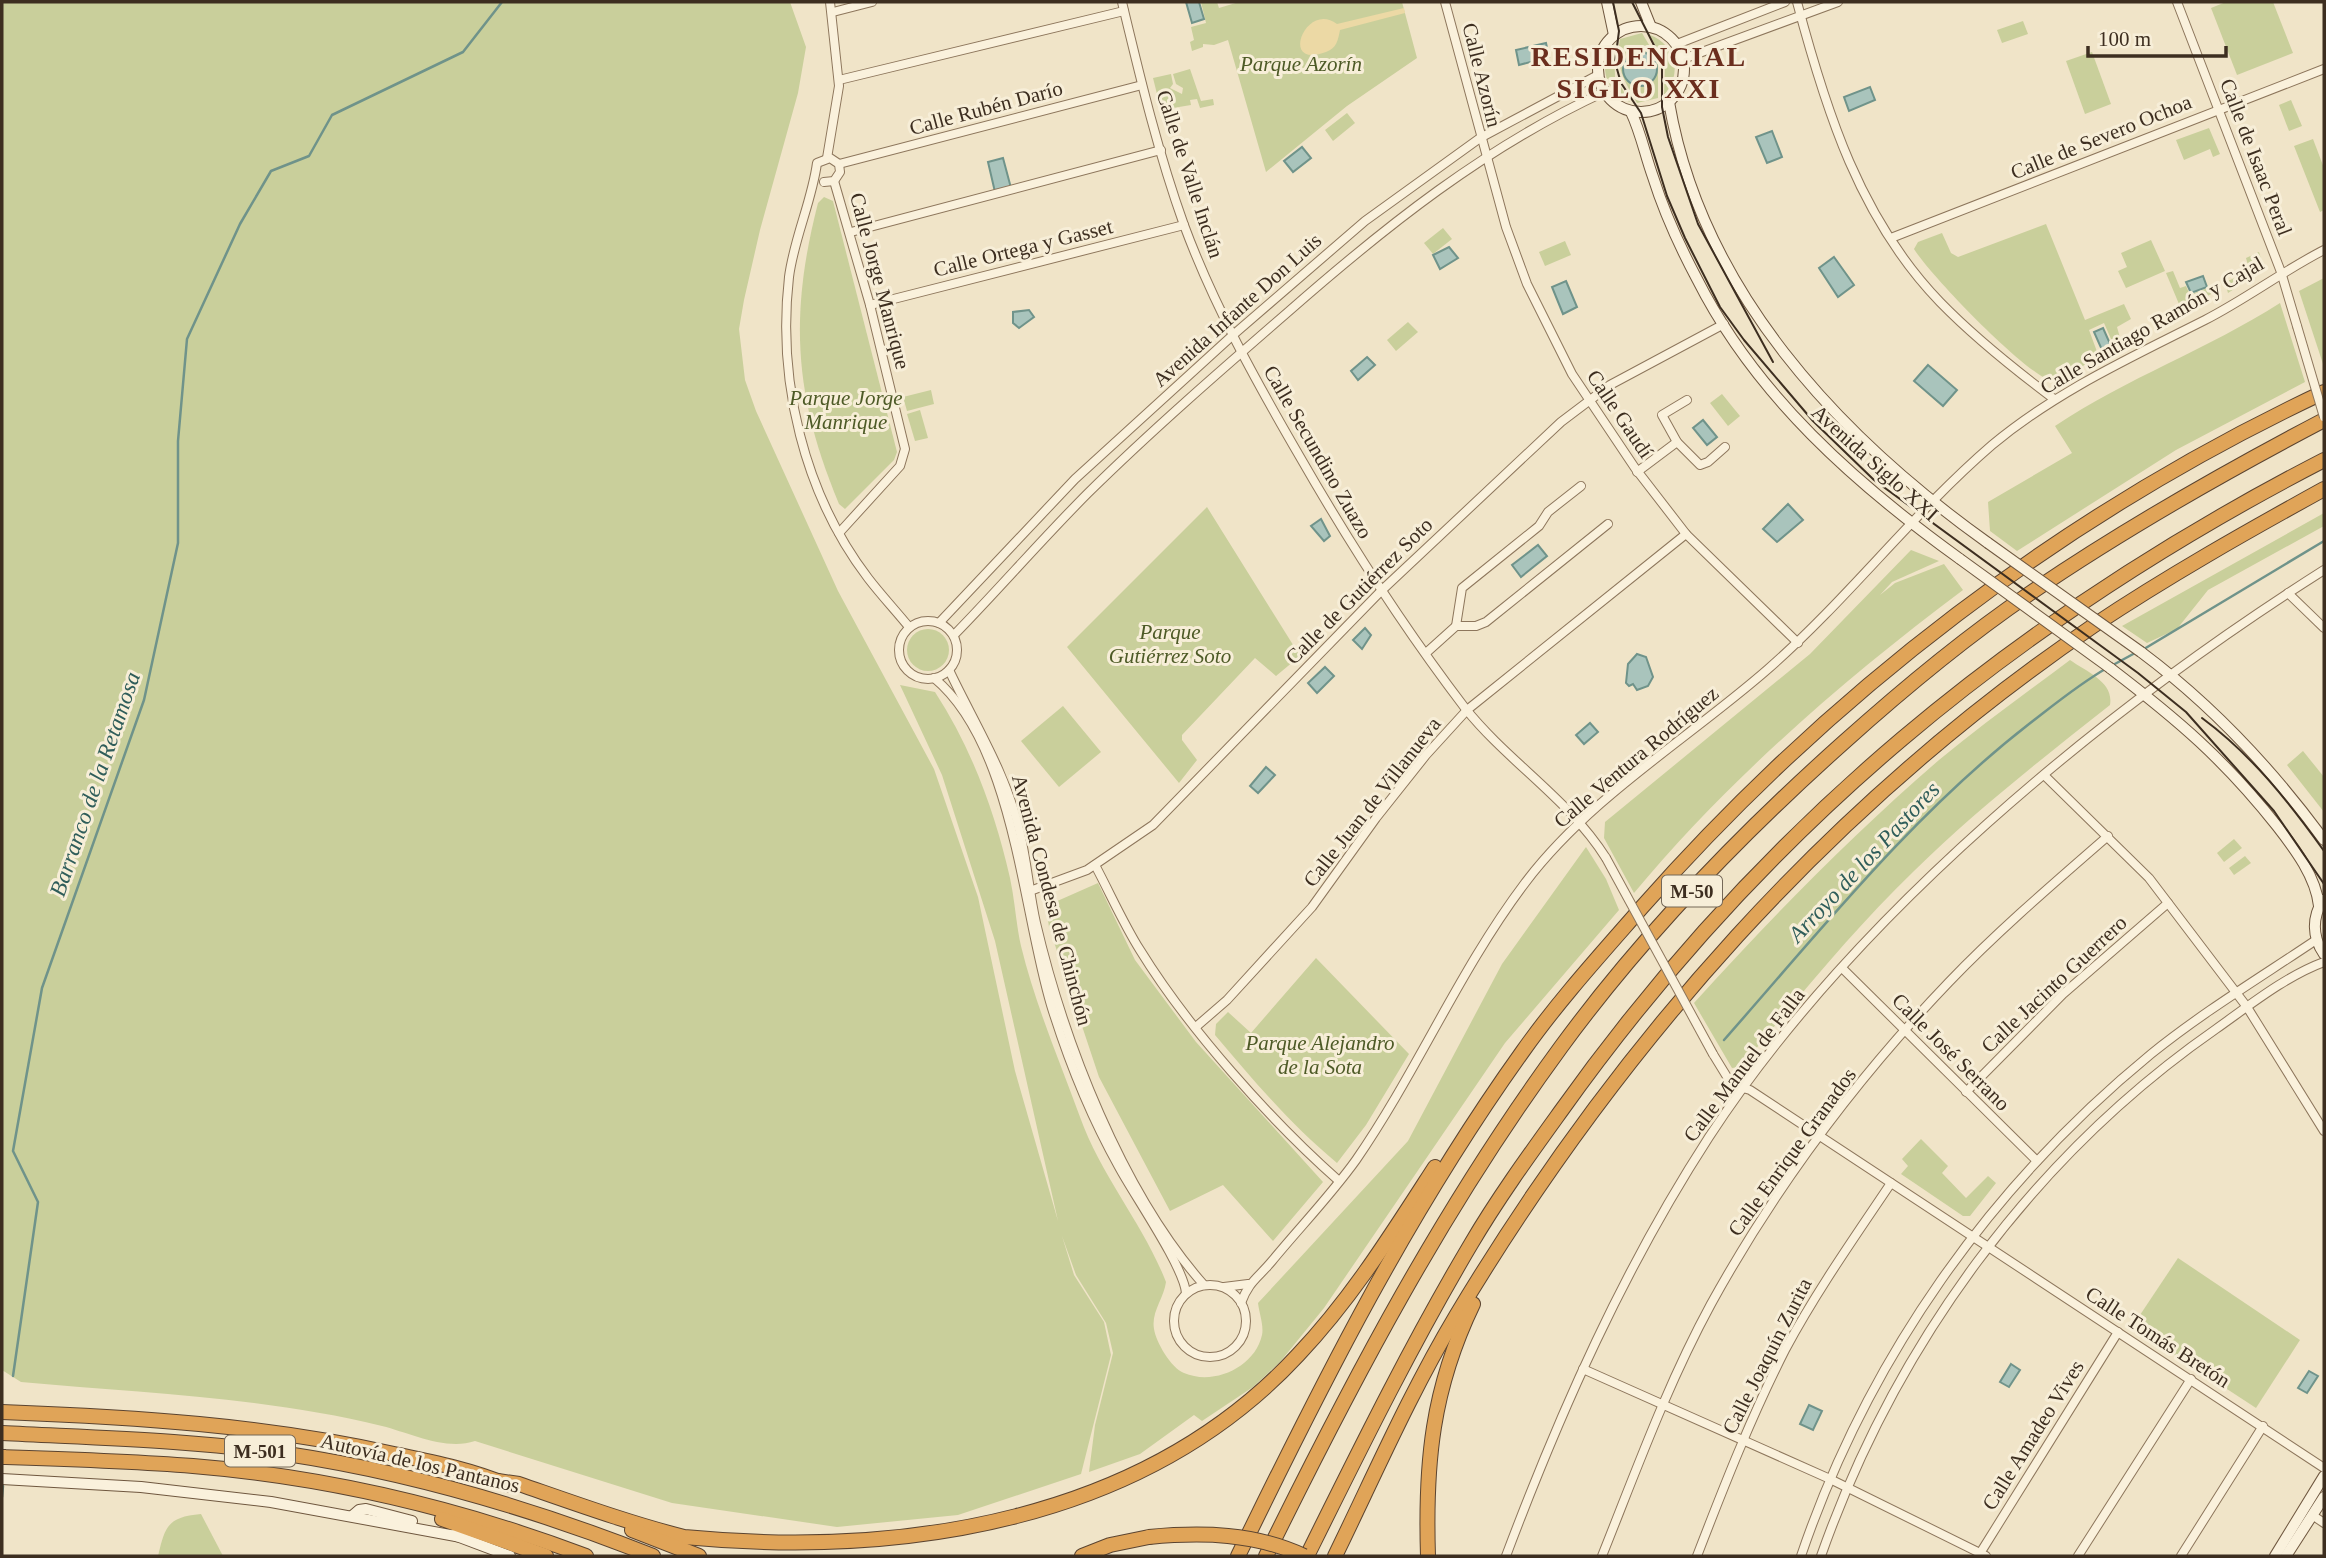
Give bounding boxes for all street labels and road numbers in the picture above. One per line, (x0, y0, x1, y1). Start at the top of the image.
street label: Calle Azorín (1457, 20, 1507, 130)
street label: Calle de Isaac Peral (2215, 75, 2297, 239)
street label: Calle Rubén Darío (907, 76, 1065, 140)
street label: Calle de Valle Inclán (1152, 87, 1229, 261)
street label: Calle de Severo Ochoa (2007, 89, 2196, 184)
street label: Calle Jorge Manrique (845, 190, 915, 372)
street label: Calle Ortega y Gasset (931, 214, 1115, 282)
street label: Avenida Infante Don Luis (1148, 228, 1326, 392)
street label: Calle Santiago Ramón y Cajal (2036, 251, 2268, 399)
street label: Calle Secundino Zuazo (1259, 361, 1377, 543)
street label: Calle Gaudí (1582, 365, 1658, 463)
street label: Avenida Siglo XXI (1807, 400, 1943, 526)
street label: Calle de Gutiérrez Soto (1281, 513, 1437, 669)
street label: Calle Ventura Rodríguez (1549, 681, 1723, 833)
street label: Calle Juan de Villanueva (1298, 712, 1446, 892)
street label: Avenida Condesa de Chinchón (1007, 772, 1097, 1029)
road number: M-50 (1662, 876, 1722, 906)
street label: Calle Jacinto Guerrero (1976, 910, 2132, 1058)
street label: Calle Manuel de Falla (1678, 983, 1810, 1147)
street label: Calle José Serrano (1887, 988, 2015, 1116)
street label: Calle Enrique Granados (1723, 1063, 1861, 1241)
street label: Calle Joaquín Zurita (1717, 1274, 1817, 1438)
street label: Calle Tomás Bretón (2081, 1281, 2235, 1393)
street label: Calle Amadeo Vives (1977, 1356, 2089, 1514)
street label: Autovía de los Pantanos (318, 1428, 522, 1498)
road number: M-501 (225, 1436, 295, 1466)

